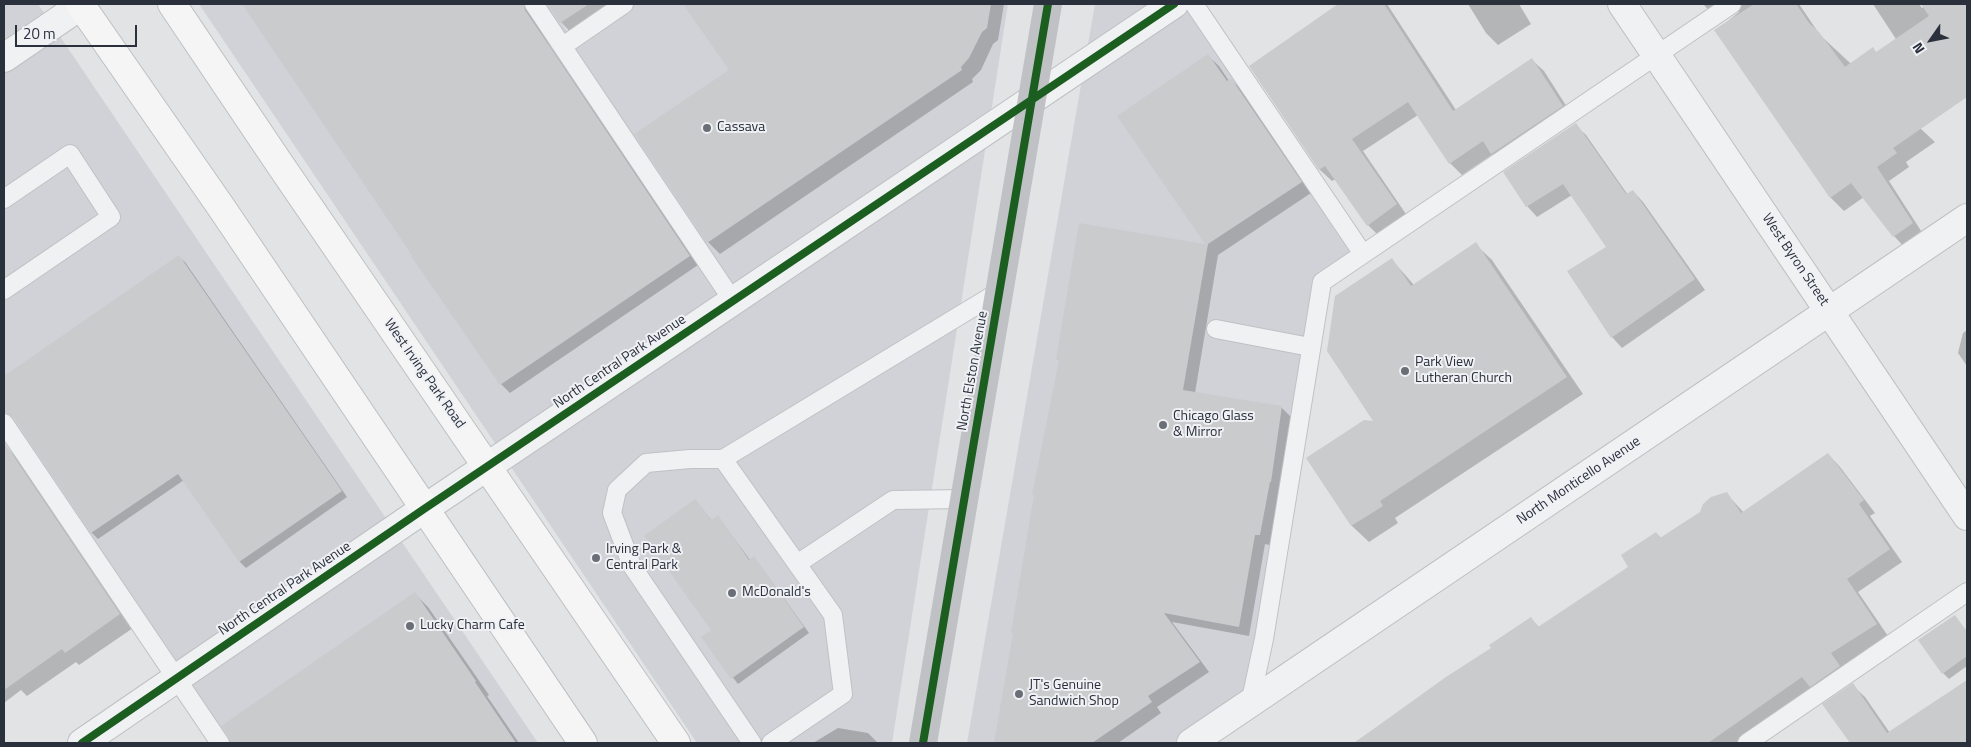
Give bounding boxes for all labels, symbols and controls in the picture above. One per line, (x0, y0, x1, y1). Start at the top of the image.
scale bar (18, 15, 140, 47)
north arrow (1906, 15, 1956, 65)
text: 20 m (23, 22, 56, 45)
text: N (1907, 39, 1929, 58)
place label: Cassava (717, 120, 765, 136)
marker: Cassava (701, 122, 713, 134)
street label: West Byron Street (1758, 211, 1832, 309)
street label: North Elston Avenue (954, 310, 992, 432)
street label: North Central Park Avenue (551, 311, 689, 413)
street label: West Irving Park Road (380, 316, 468, 432)
place label: Park View Lutheran Church (1415, 355, 1512, 388)
marker: Park View Lutheran Church (1399, 365, 1411, 377)
place label: Chicago Glass & Mirror (1173, 409, 1254, 442)
marker: Chicago Glass & Mirror (1157, 419, 1169, 431)
street label: North Monticello Avenue (1514, 433, 1644, 529)
street label: North Central Park Avenue (216, 538, 354, 640)
place label: Irving Park & Central Park (606, 542, 681, 574)
marker: Irving Park & Central Park (590, 552, 602, 564)
place label: McDonald's (742, 585, 811, 601)
marker: McDonald's (726, 587, 738, 599)
place label: Lucky Charm Cafe (420, 618, 525, 634)
marker: Lucky Charm Cafe (404, 620, 416, 632)
place label: JT's Genuine Sandwich Shop (1029, 678, 1119, 710)
marker: JT's Genuine Sandwich Shop (1013, 688, 1025, 700)

